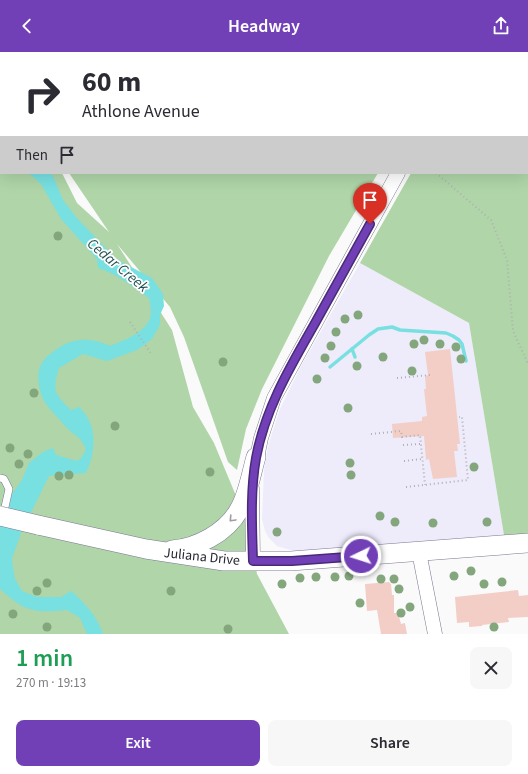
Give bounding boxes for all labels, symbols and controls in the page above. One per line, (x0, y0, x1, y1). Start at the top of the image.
text: Headway (228, 14, 300, 39)
icon: back (16, 15, 38, 37)
icon: share (490, 15, 512, 37)
text: 60 m (82, 62, 141, 102)
icon: right (16, 68, 68, 120)
text: Athlone Avenue (82, 99, 200, 124)
icon: arrive (56, 144, 78, 166)
text: Then (16, 145, 48, 166)
pin (353, 183, 387, 224)
icon: arrive (359, 189, 381, 211)
water label: Cedar Creek (82, 233, 154, 298)
one-way arrow (229, 514, 237, 522)
position arrow (340, 535, 382, 577)
street label: Juliana Drive (163, 543, 241, 571)
text: 1 min (16, 641, 73, 676)
button: close (470, 647, 512, 689)
text: 270 m · 19:13 (16, 674, 86, 692)
button: Exit (16, 720, 260, 766)
button: Share (268, 720, 512, 766)

